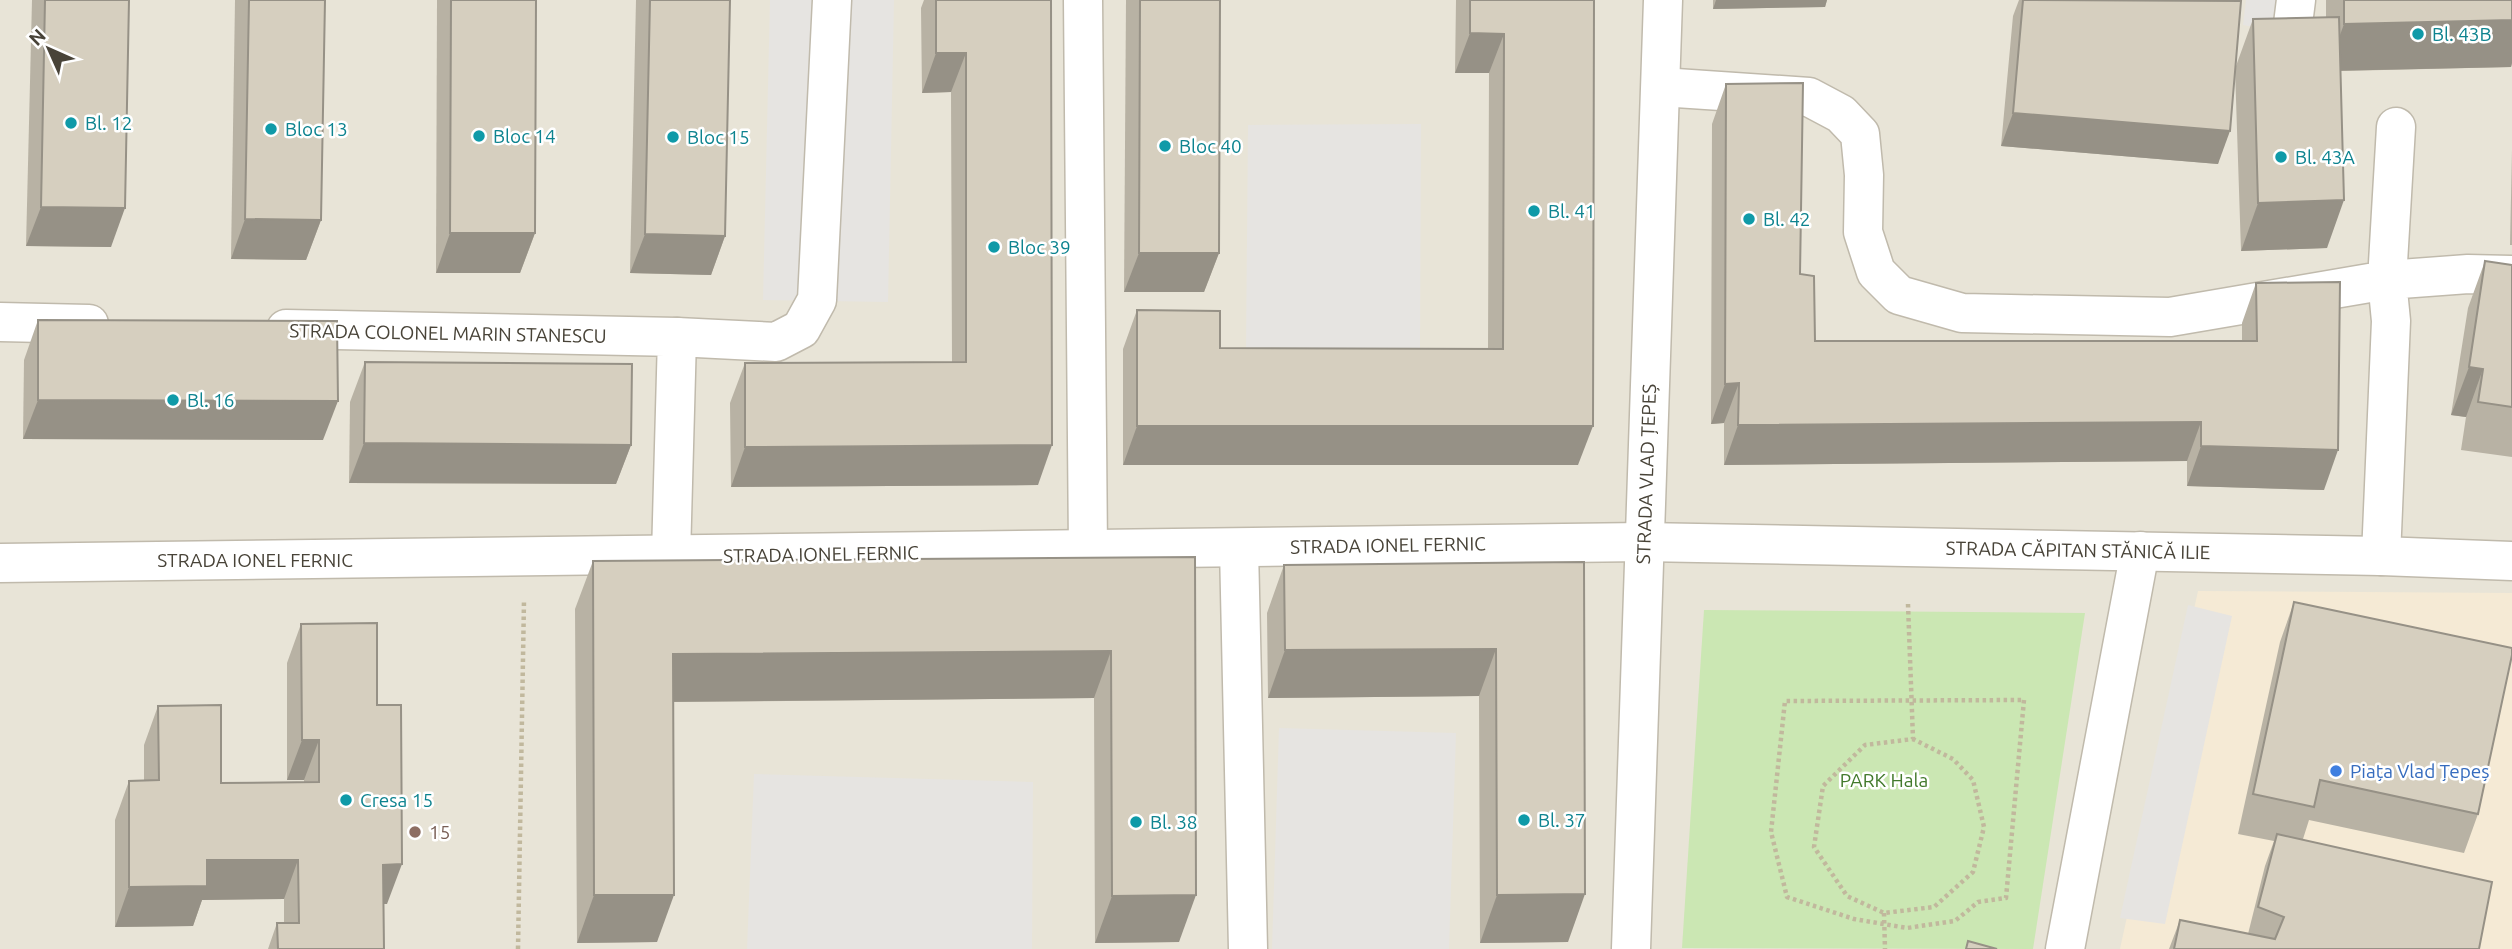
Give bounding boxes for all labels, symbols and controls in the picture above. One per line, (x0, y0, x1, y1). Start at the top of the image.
north arrow (14, 14, 84, 84)
place label: Bl. 43B (2432, 23, 2492, 45)
text: N (24, 24, 50, 50)
marker: Bl. 43B (2410, 26, 2426, 42)
place label: Bl. 12 (85, 112, 133, 134)
marker: Bl. 12 (63, 115, 79, 131)
place label: Bloc 13 (285, 118, 348, 140)
marker: Bloc 13 (263, 121, 279, 137)
place label: Bloc 14 (493, 125, 556, 147)
place label: Bloc 15 (687, 126, 750, 148)
marker: Bloc 14 (471, 128, 487, 144)
marker: Bloc 15 (665, 129, 681, 145)
place label: Bloc 40 (1179, 135, 1242, 157)
marker: Bloc 40 (1157, 138, 1173, 154)
place label: Bl. 43A (2295, 146, 2356, 168)
marker: Bl. 43A (2273, 149, 2289, 165)
place label: Bl. 41 (1548, 200, 1596, 222)
marker: Bl. 41 (1526, 203, 1542, 219)
place label: Bl. 42 (1763, 208, 1811, 230)
marker: Bl. 42 (1741, 211, 1757, 227)
place label: Bloc 39 (1008, 236, 1071, 258)
marker: Bloc 39 (986, 239, 1002, 255)
street label: STRADA COLONEL MARIN STANESCU (289, 319, 607, 347)
street label: STRADA VLAD ȚEPEȘ (1632, 383, 1660, 565)
place label: Bl. 16 (187, 389, 235, 411)
marker: Bl. 16 (165, 392, 181, 408)
street label: STRADA IONEL FERNIC (1290, 532, 1486, 558)
street label: STRADA CĂPITAN STĂNICĂ ILIE (1946, 537, 2210, 563)
street label: STRADA IONEL FERNIC (723, 541, 919, 567)
street label: STRADA IONEL FERNIC (157, 549, 353, 571)
place label: Piața Vlad Țepeș (2350, 760, 2490, 782)
marker: Piața Vlad Țepeș (2328, 763, 2344, 779)
park label: PARK Hala (1840, 769, 1928, 791)
place label: Cresa 15 (360, 789, 433, 811)
marker: Cresa 15 (338, 792, 354, 808)
place label: Bl. 37 (1538, 809, 1586, 831)
place label: Bl. 38 (1150, 811, 1198, 833)
marker: Bl. 37 (1516, 812, 1532, 828)
marker: Bl. 38 (1128, 814, 1144, 830)
place label: 15 (429, 821, 450, 843)
marker: 15 (407, 824, 423, 840)

